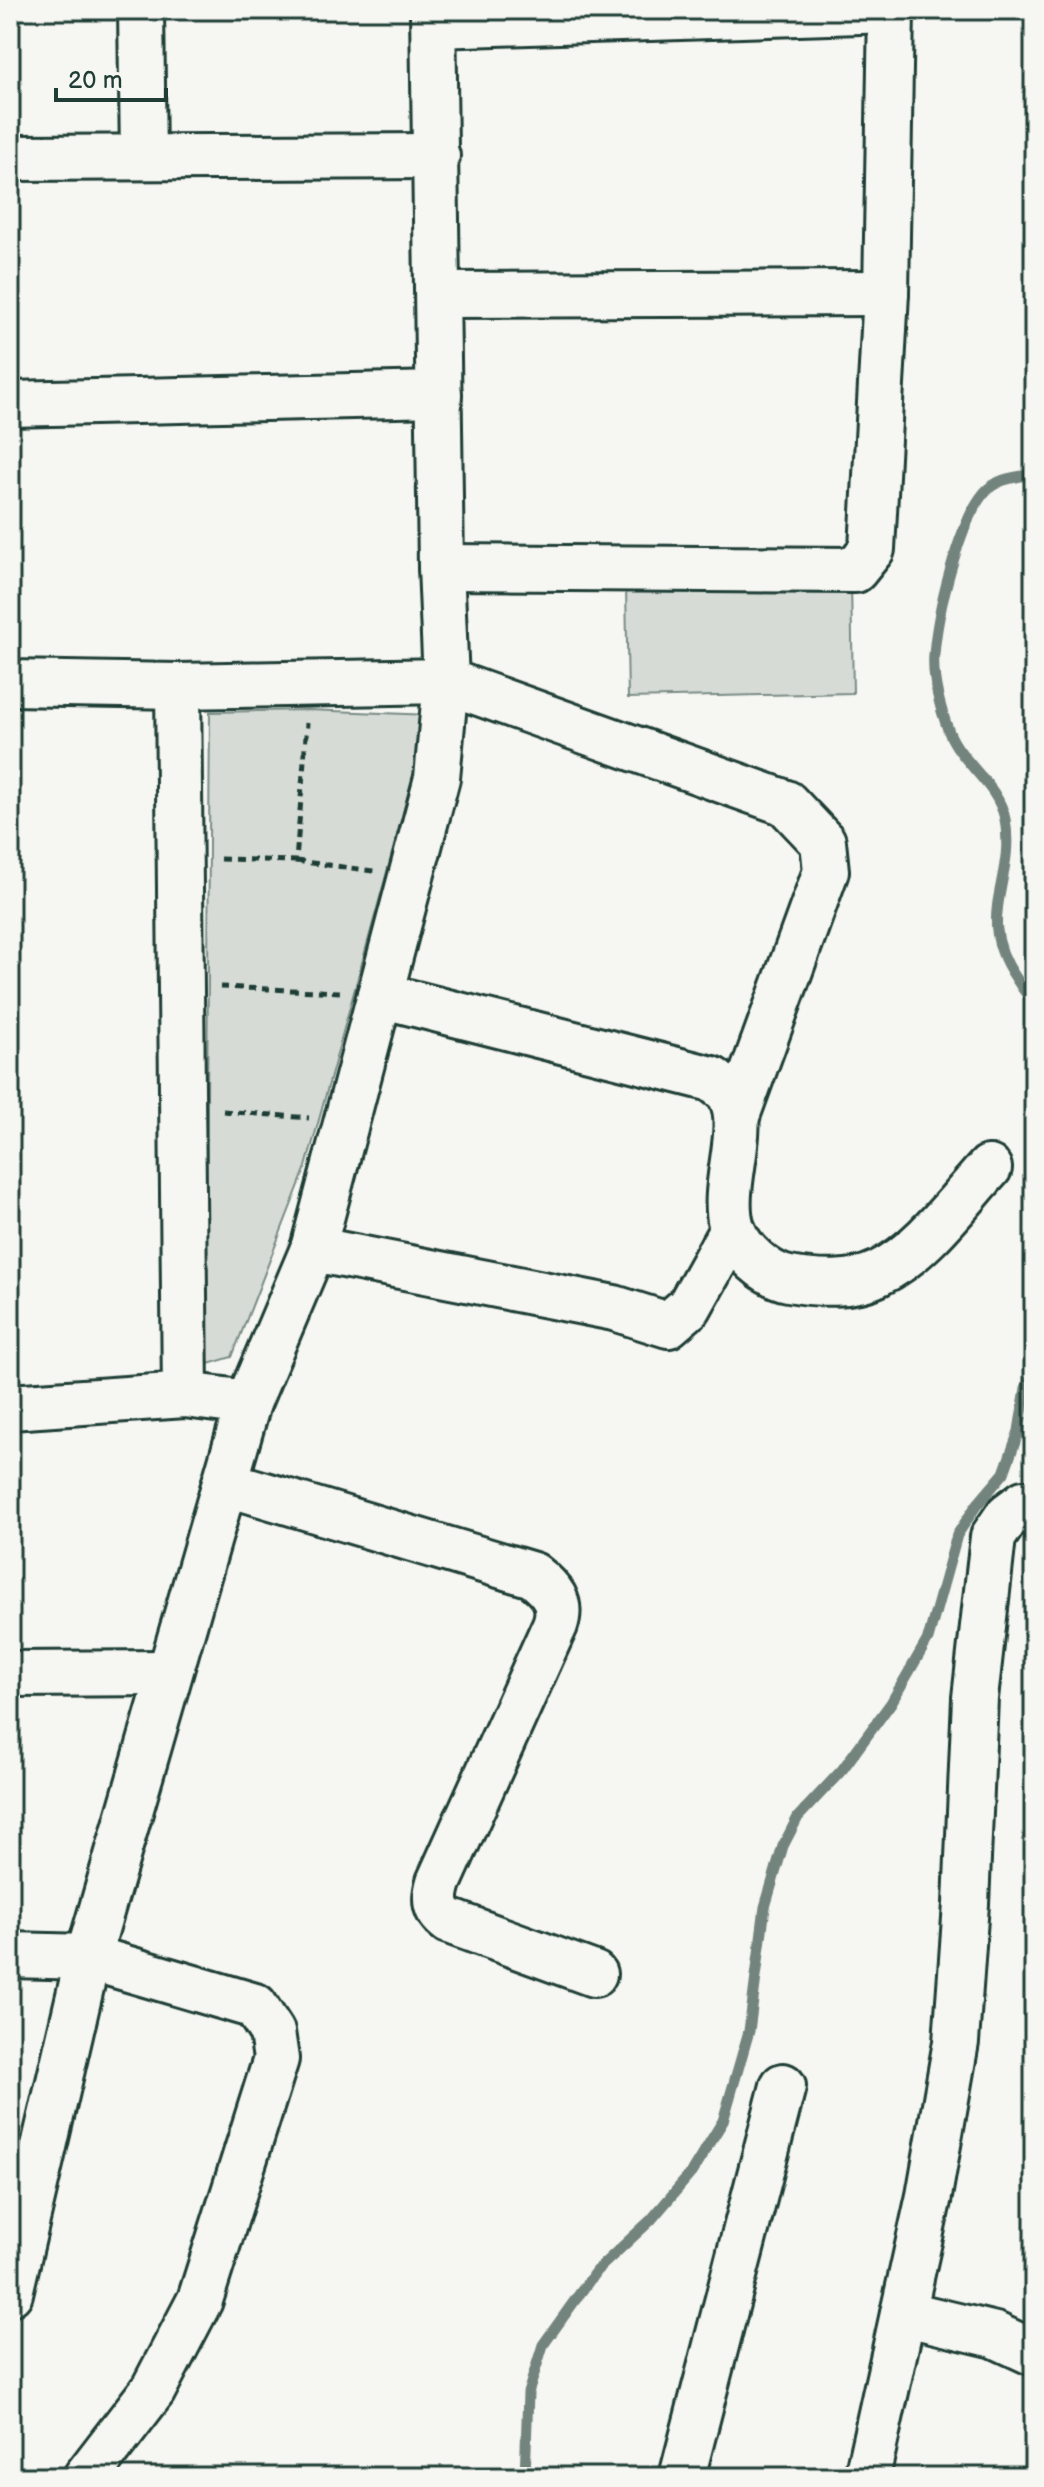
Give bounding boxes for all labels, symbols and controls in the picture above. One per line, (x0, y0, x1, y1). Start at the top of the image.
scale bar (56, 52, 166, 102)
text: 20 m (68, 66, 123, 95)

